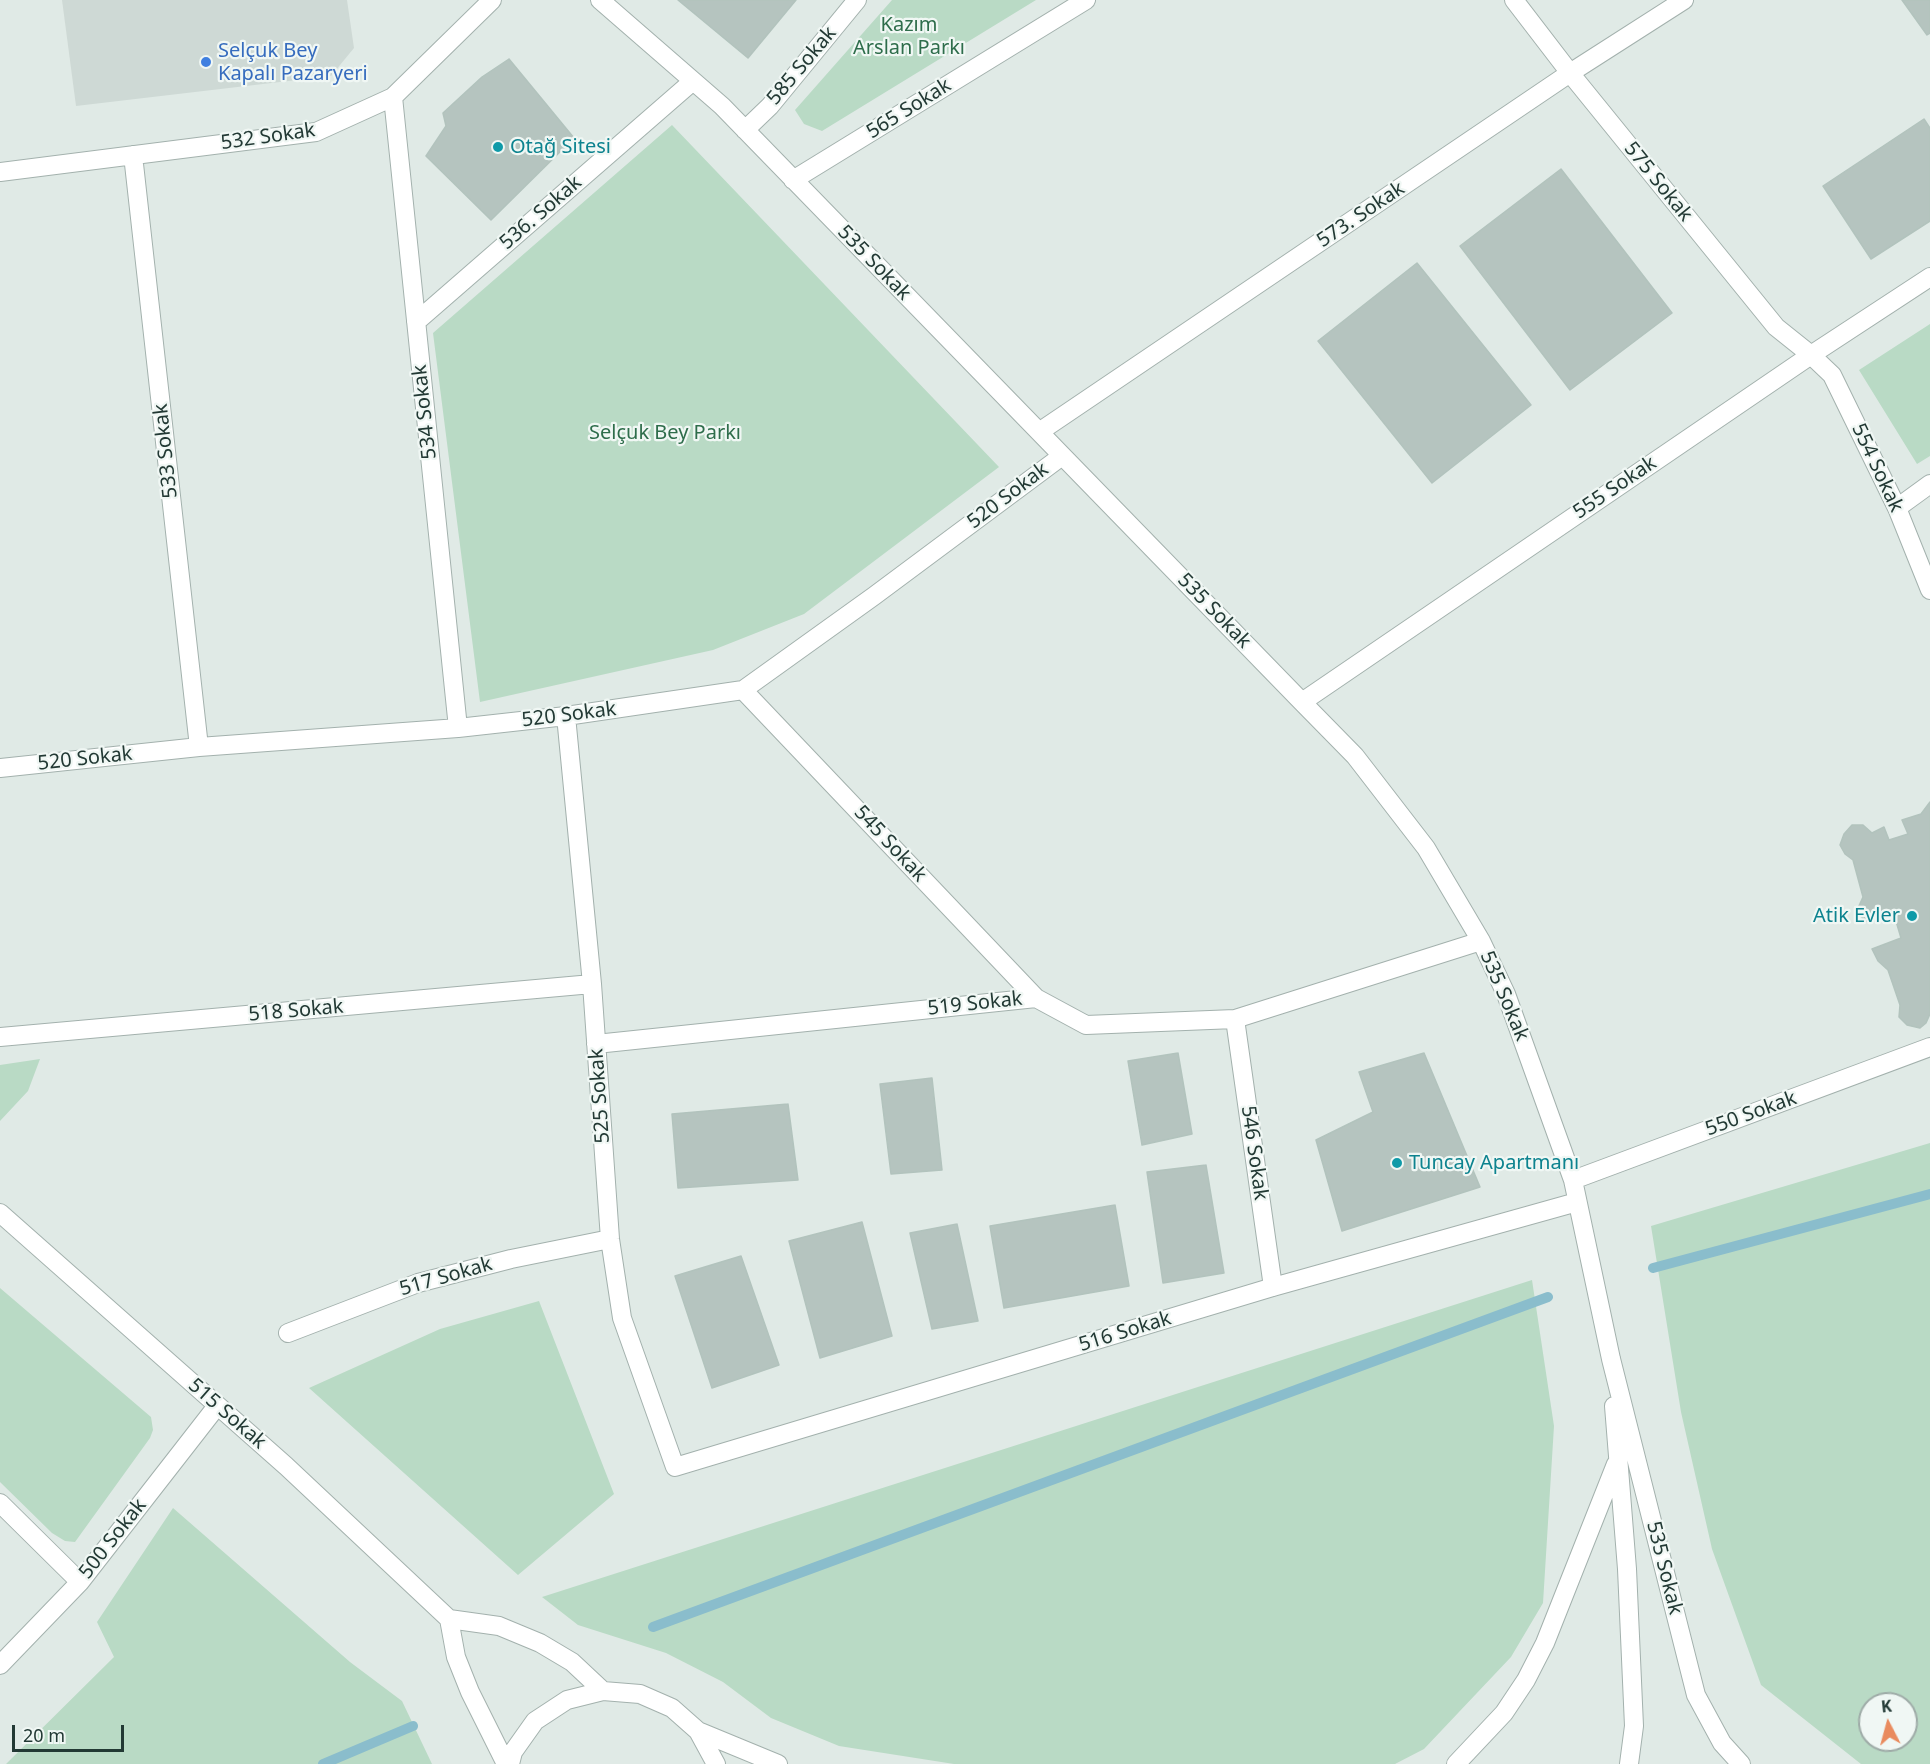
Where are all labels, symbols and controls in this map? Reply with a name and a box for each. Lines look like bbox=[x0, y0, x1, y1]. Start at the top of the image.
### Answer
park label: Kazım Arslan Parkı bbox=[853, 13, 965, 60]
street label: 585 Sokak bbox=[762, 22, 842, 110]
place label: Selçuk Bey Kapalı Pazaryeri bbox=[218, 39, 368, 86]
marker: Selçuk Bey Kapalı Pazaryeri bbox=[199, 55, 213, 69]
street label: 565 Sokak bbox=[862, 74, 956, 144]
street label: 532 Sokak bbox=[219, 118, 317, 156]
place label: Otağ Sitesi bbox=[510, 135, 611, 159]
street label: 575 Sokak bbox=[1619, 137, 1697, 227]
marker: Otağ Sitesi bbox=[491, 140, 505, 154]
street label: 536. Sokak bbox=[495, 171, 587, 255]
street label: 573. Sokak bbox=[1313, 177, 1409, 253]
street label: 535 Sokak bbox=[832, 220, 916, 306]
street label: 534 Sokak bbox=[408, 363, 442, 461]
street label: 533 Sokak bbox=[149, 402, 183, 500]
street label: 554 Sokak bbox=[1846, 420, 1908, 516]
park label: Selçuk Bey Parkı bbox=[589, 421, 741, 445]
street label: 555 Sokak bbox=[1569, 451, 1661, 525]
street label: 520 Sokak bbox=[963, 458, 1053, 534]
street label: 535 Sokak bbox=[1172, 568, 1256, 654]
street label: 520 Sokak bbox=[520, 697, 618, 733]
street label: 520 Sokak bbox=[36, 742, 134, 776]
street label: 545 Sokak bbox=[849, 801, 931, 887]
place label: Atik Evler bbox=[1813, 904, 1900, 928]
marker: Atik Evler bbox=[1905, 909, 1919, 923]
street label: 535 Sokak bbox=[1474, 948, 1534, 1044]
street label: 519 Sokak bbox=[926, 987, 1024, 1021]
street label: 518 Sokak bbox=[248, 995, 344, 1027]
street label: 525 Sokak bbox=[585, 1048, 615, 1144]
street label: 550 Sokak bbox=[1702, 1086, 1800, 1142]
street label: 546 Sokak bbox=[1235, 1104, 1273, 1202]
place label: Tuncay Apartmanı bbox=[1409, 1151, 1579, 1175]
marker: Tuncay Apartmanı bbox=[1390, 1156, 1404, 1170]
street label: 517 Sokak bbox=[397, 1252, 495, 1302]
street label: 516 Sokak bbox=[1076, 1307, 1174, 1357]
street label: 515 Sokak bbox=[183, 1374, 271, 1454]
street label: 500 Sokak bbox=[74, 1494, 152, 1584]
street label: 535 Sokak bbox=[1641, 1519, 1687, 1617]
north arrow bbox=[1858, 1692, 1918, 1752]
text: K bbox=[1880, 1695, 1893, 1718]
scale bar bbox=[15, 1713, 128, 1751]
text: 20 m bbox=[23, 1723, 65, 1747]

